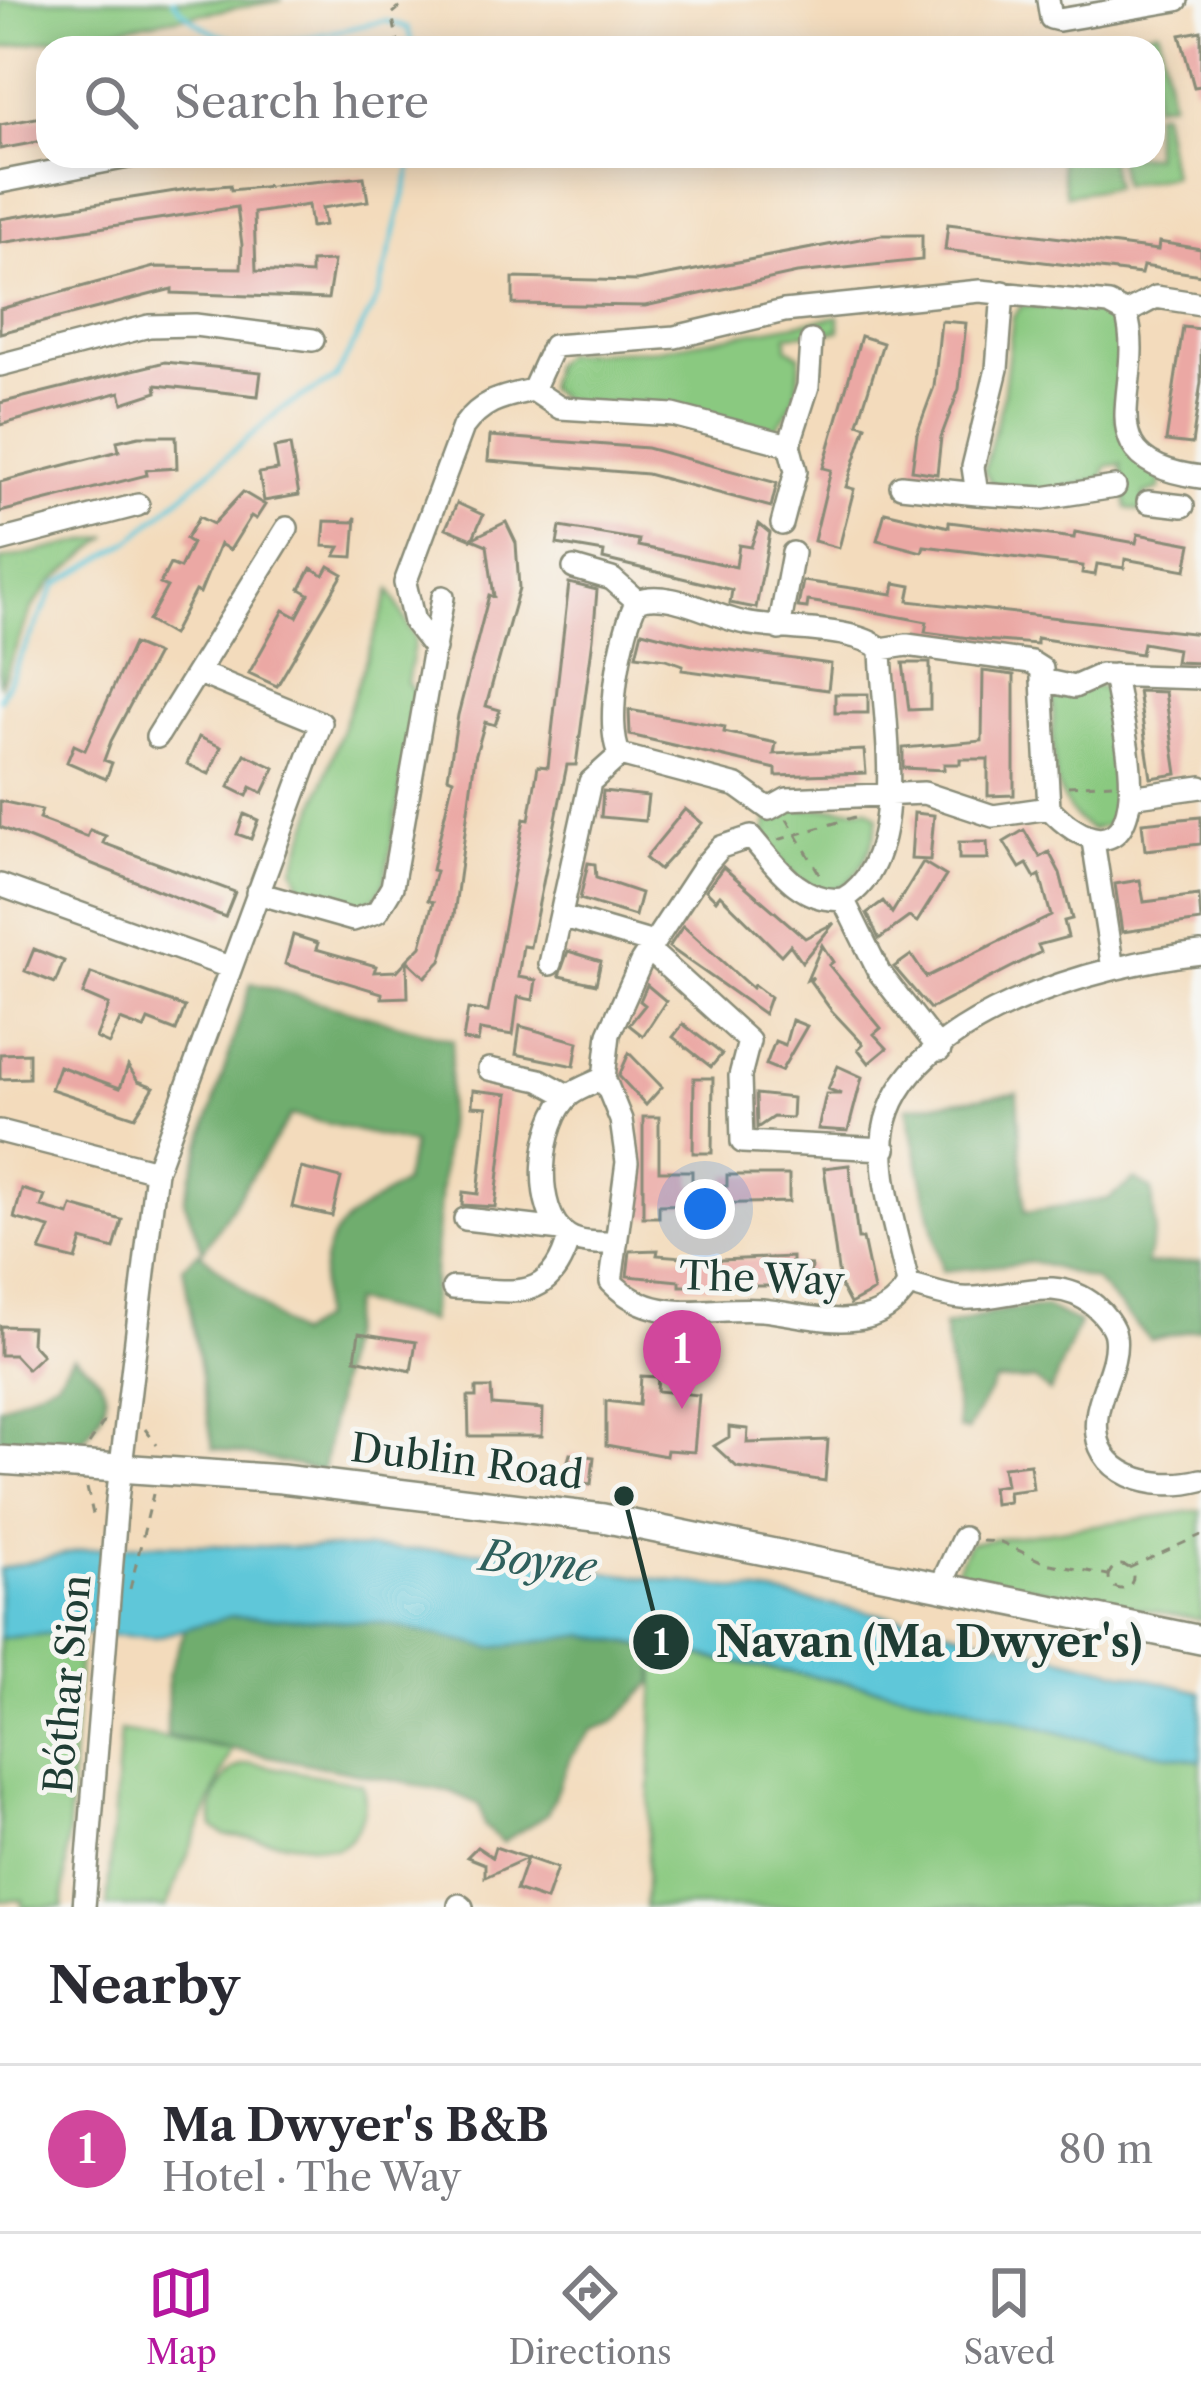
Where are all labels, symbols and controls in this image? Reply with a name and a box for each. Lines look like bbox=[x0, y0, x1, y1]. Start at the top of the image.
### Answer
search box bbox=[36, 36, 1165, 168]
icon: search bbox=[78, 69, 144, 135]
text: Search here bbox=[174, 74, 429, 130]
your location bbox=[675, 1179, 735, 1239]
street label: The Way bbox=[679, 1251, 846, 1305]
pin: 1 bbox=[643, 1310, 721, 1409]
street label: Dublin Road bbox=[348, 1423, 586, 1499]
water label: Boyne bbox=[474, 1529, 600, 1593]
street label: Bóthar Sion bbox=[34, 1573, 100, 1795]
callout: Navan (Ma Dwyer's) bbox=[631, 1603, 1166, 1681]
text: Navan (Ma Dwyer's) bbox=[716, 1616, 1142, 1668]
text: 1 bbox=[653, 1620, 669, 1664]
text: Nearby bbox=[48, 1954, 240, 2016]
text: Ma Dwyer's B&B bbox=[162, 2097, 549, 2153]
text: 1 bbox=[78, 2125, 96, 2173]
text: 80 m bbox=[1058, 2125, 1153, 2173]
text: Hotel · The Way bbox=[162, 2153, 461, 2201]
tab: Map bbox=[146, 2260, 217, 2373]
tab: Directions bbox=[509, 2260, 672, 2373]
tab: Saved bbox=[963, 2260, 1055, 2373]

